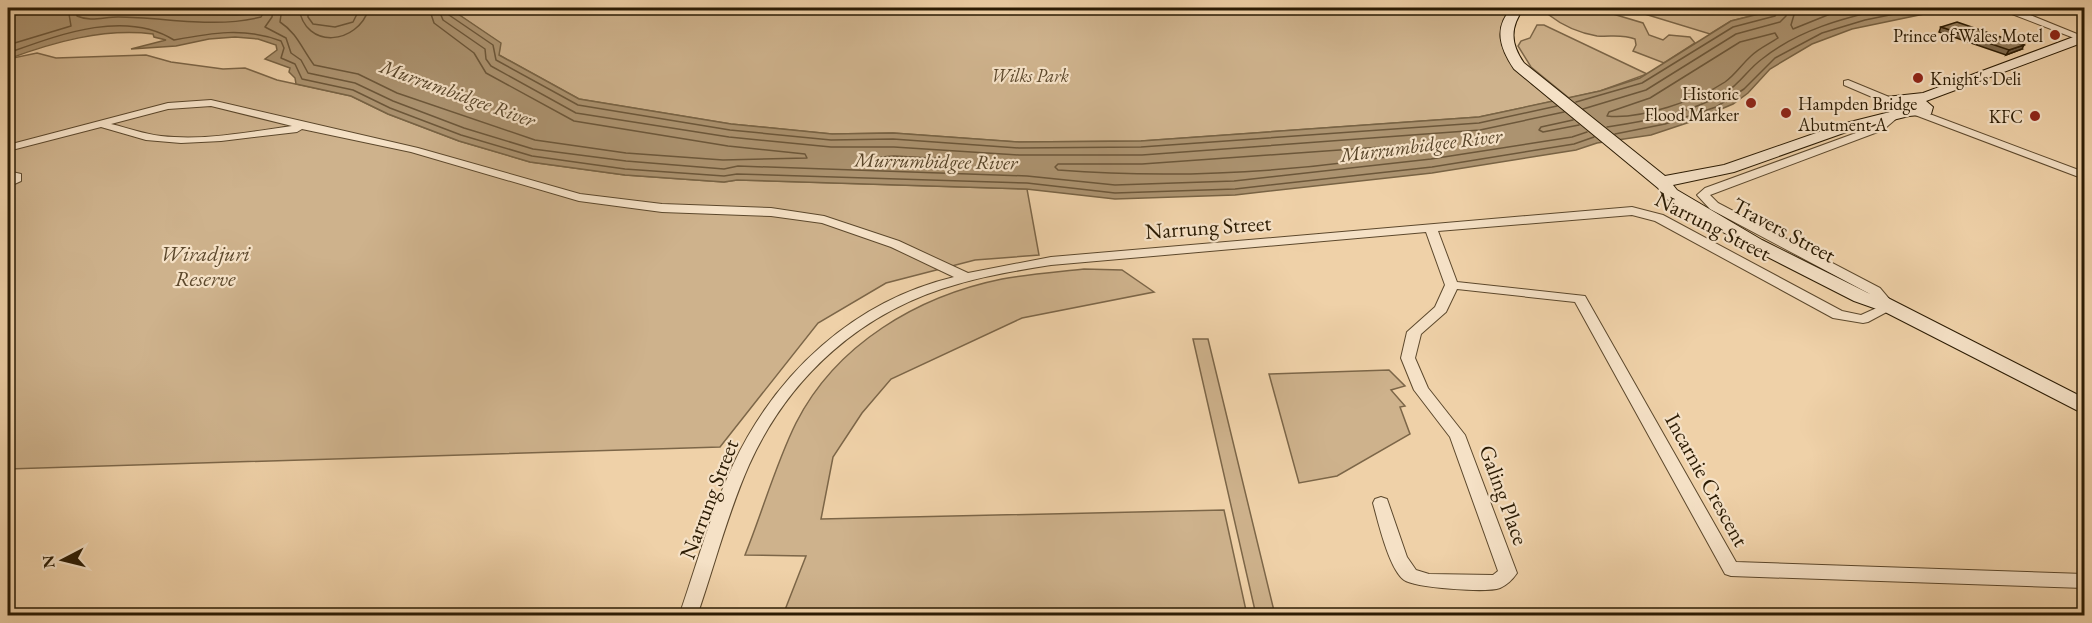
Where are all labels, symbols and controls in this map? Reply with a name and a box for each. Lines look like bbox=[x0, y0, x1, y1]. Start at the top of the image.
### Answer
place label: Prince of Wales Motel bbox=[1893, 24, 2043, 47]
marker: Prince of Wales Motel bbox=[2048, 28, 2062, 42]
water label: Murrumbidgee River bbox=[376, 53, 540, 134]
park label: Wilks Park bbox=[991, 64, 1069, 87]
place label: Knight's Deli bbox=[1930, 67, 2022, 90]
marker: Knight's Deli bbox=[1911, 71, 1925, 85]
place label: Historic Flood Marker bbox=[1644, 82, 1739, 126]
place label: Hampden Bridge Abutment A bbox=[1797, 92, 1917, 136]
marker: Historic Flood Marker bbox=[1744, 96, 1758, 110]
place label: KFC bbox=[1989, 105, 2023, 128]
marker: Hampden Bridge Abutment A bbox=[1779, 106, 1793, 120]
marker: KFC bbox=[2028, 109, 2042, 123]
water label: Murrumbidgee River bbox=[1337, 122, 1505, 168]
water label: Murrumbidgee River bbox=[853, 147, 1019, 175]
street label: Narrung Street bbox=[1650, 184, 1776, 268]
street label: Travers Street bbox=[1727, 191, 1841, 269]
street label: Narrung Street bbox=[1144, 208, 1272, 246]
park label: Wiradjuri Reserve bbox=[160, 239, 252, 293]
street label: Incarnie Crescent bbox=[1658, 408, 1756, 552]
street label: Narrung Street bbox=[673, 435, 745, 563]
street label: Galing Place bbox=[1473, 441, 1536, 549]
north arrow bbox=[33, 530, 93, 590]
text: N bbox=[37, 554, 60, 569]

